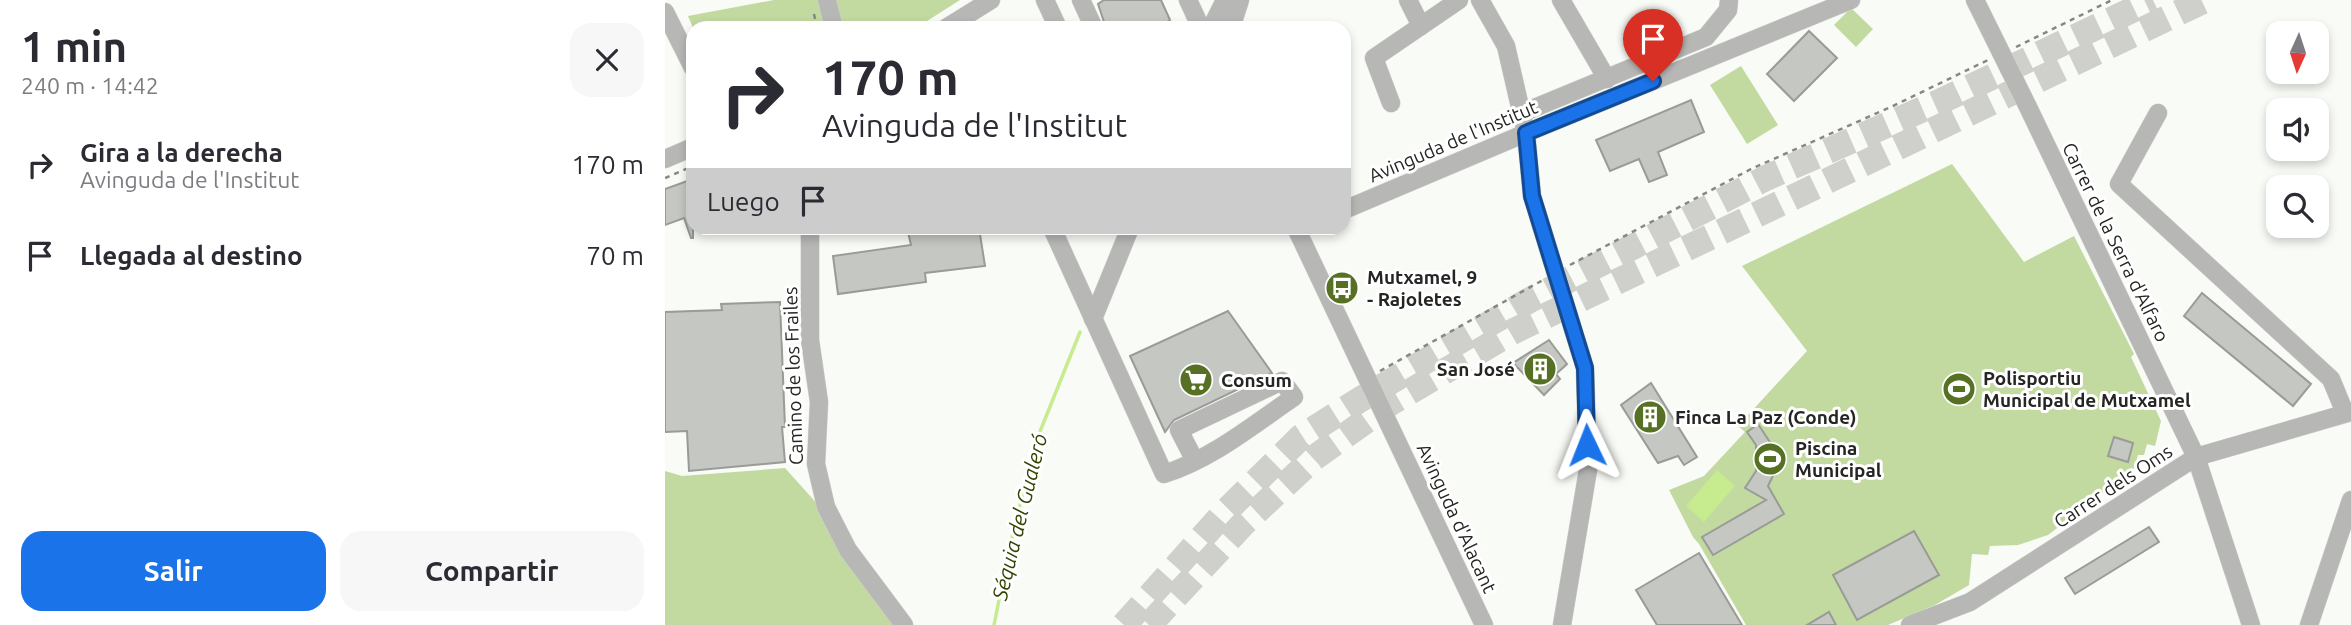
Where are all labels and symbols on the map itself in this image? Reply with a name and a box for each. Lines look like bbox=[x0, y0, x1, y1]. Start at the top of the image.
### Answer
pin bbox=[1623, 9, 1683, 81]
north arrow bbox=[2266, 21, 2329, 84]
street label: Avinguda de l'Institut bbox=[1365, 95, 1541, 187]
street label: Carrer de la Serra d'Alfaro bbox=[2058, 139, 2174, 345]
place label: Mutxamel, 9 - Rajoletes bbox=[1367, 266, 1477, 310]
bus stop icon: Mutxamel, 9 - Rajoletes bbox=[1323, 269, 1361, 307]
street label: Camino de los Frailes bbox=[779, 286, 807, 466]
building icon: San José bbox=[1521, 350, 1559, 388]
place label: San José bbox=[1437, 358, 1515, 380]
supermarket icon: Consum bbox=[1177, 361, 1215, 399]
place label: Polisportiu Municipal de Mutxamel bbox=[1983, 367, 2191, 411]
place label: Consum bbox=[1221, 369, 1292, 391]
sports icon: Polisportiu Municipal de Mutxamel bbox=[1940, 370, 1978, 408]
building icon: Finca La Paz (Conde) bbox=[1631, 398, 1669, 436]
place label: Finca La Paz (Conde) bbox=[1675, 406, 1857, 428]
position arrow bbox=[1550, 408, 1624, 482]
water label: Séquia del Gualeró bbox=[987, 431, 1051, 603]
place label: Piscina Municipal bbox=[1795, 437, 1882, 481]
street label: Avinguda d'Alacant bbox=[1413, 440, 1501, 597]
sports icon: Piscina Municipal bbox=[1751, 440, 1789, 478]
street label: Carrer dels Oms bbox=[2050, 440, 2176, 532]

